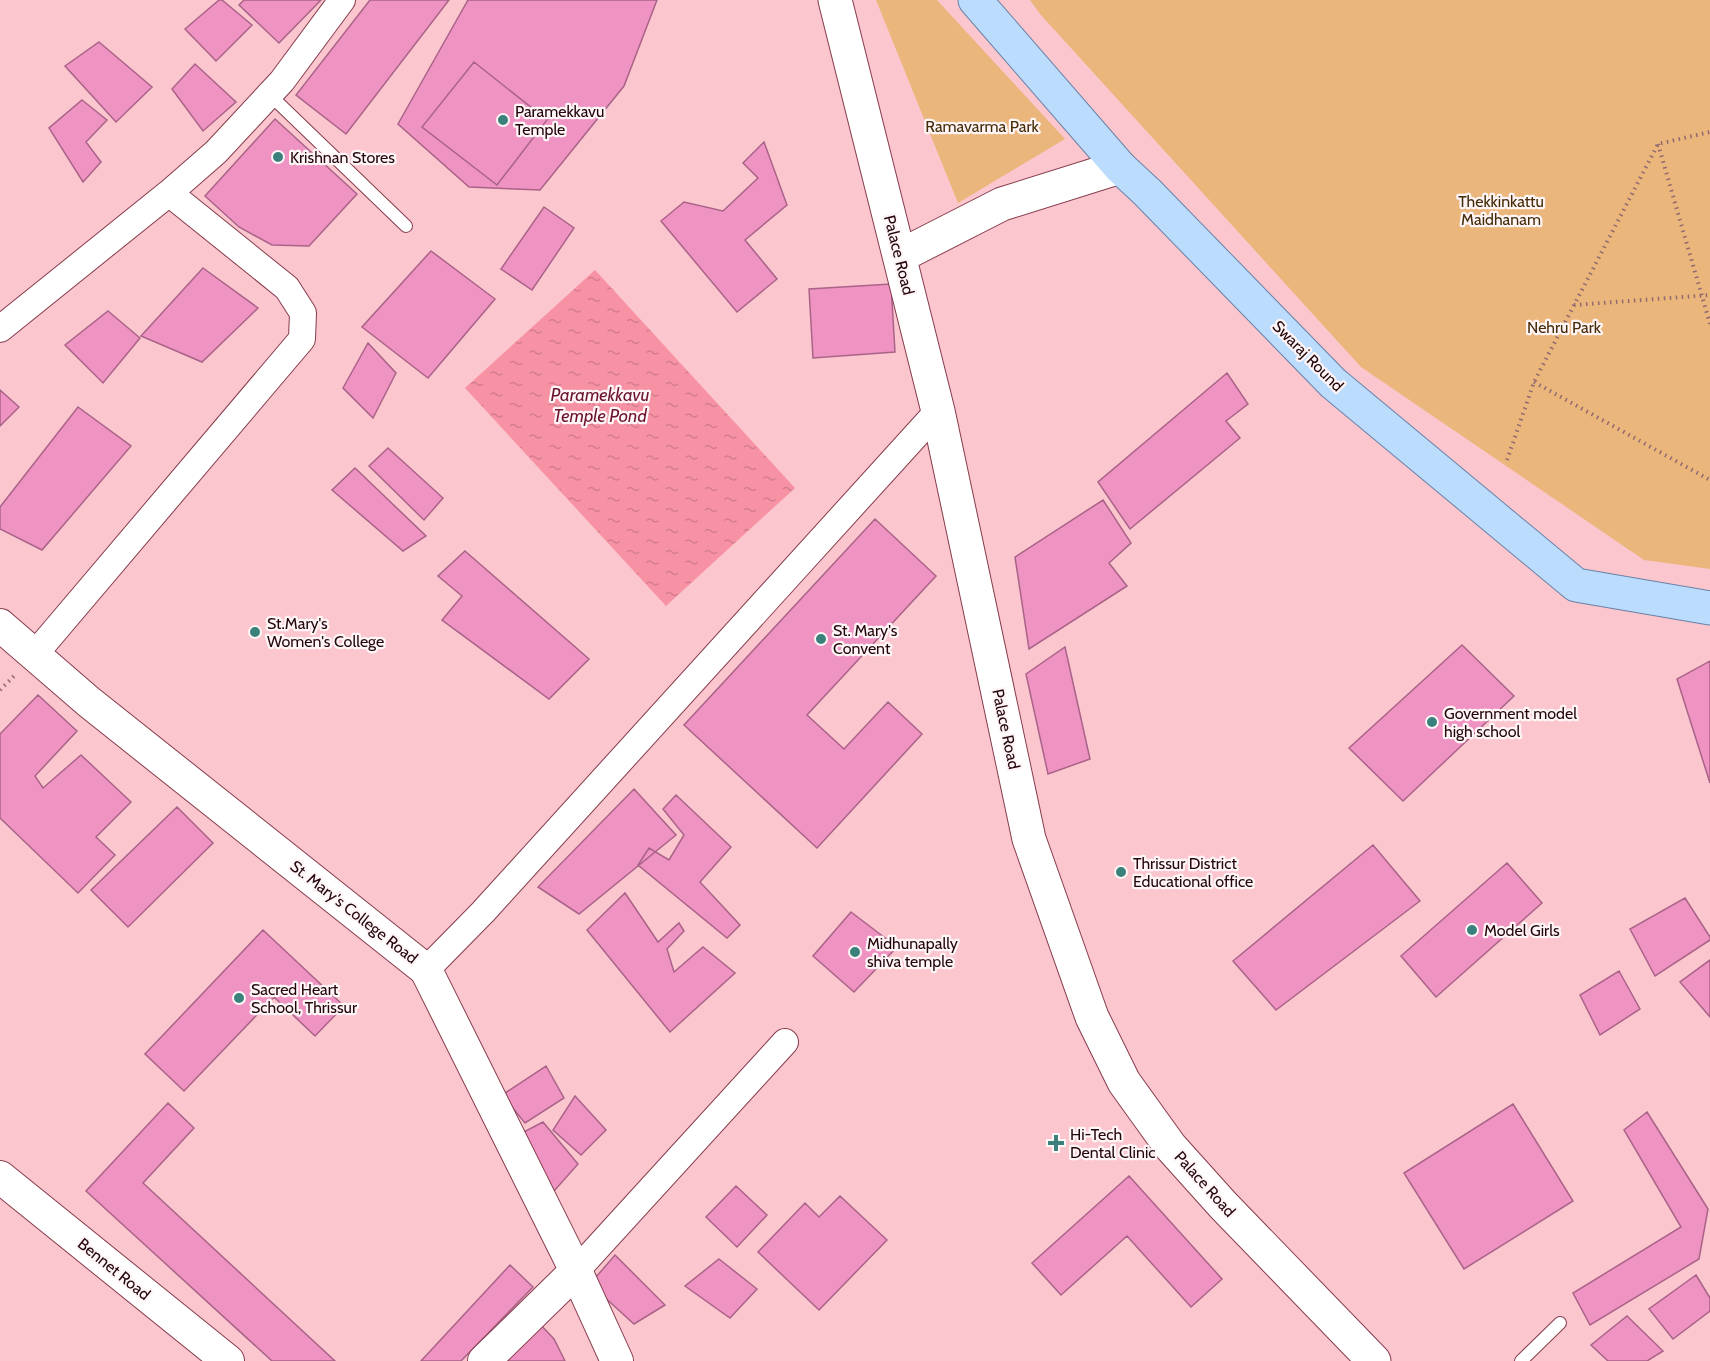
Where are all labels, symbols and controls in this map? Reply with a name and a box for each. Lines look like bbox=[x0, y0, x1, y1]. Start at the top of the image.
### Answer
place label: Paramekkavu Temple bbox=[515, 102, 604, 139]
marker: Paramekkavu Temple bbox=[496, 113, 510, 127]
park label: Ramavarma Park bbox=[925, 117, 1039, 136]
place label: Krishnan Stores bbox=[290, 148, 395, 167]
marker: Krishnan Stores bbox=[271, 150, 285, 164]
park label: Thekkinkattu Maidhanam bbox=[1458, 192, 1544, 229]
street label: Palace Road bbox=[880, 213, 918, 297]
street label: Swaraj Round bbox=[1269, 317, 1347, 395]
park label: Nehru Park bbox=[1527, 318, 1602, 337]
water label: Paramekkavu Temple Pond bbox=[551, 384, 650, 427]
place label: St.Mary's Women's College bbox=[267, 614, 384, 651]
place label: St. Mary's Convent bbox=[833, 621, 898, 658]
marker: St.Mary's Women's College bbox=[248, 625, 262, 639]
marker: St. Mary's Convent bbox=[814, 632, 828, 646]
street label: Palace Road bbox=[988, 687, 1024, 771]
place label: Government model high school bbox=[1444, 704, 1577, 741]
marker: Government model high school bbox=[1425, 715, 1439, 729]
place label: Thrissur District Educational office bbox=[1133, 854, 1253, 891]
street label: St. Mary's College Road bbox=[286, 856, 422, 968]
marker: Thrissur District Educational office bbox=[1114, 865, 1128, 879]
place label: Model Girls bbox=[1484, 921, 1560, 940]
marker: Model Girls bbox=[1465, 923, 1479, 937]
place label: Midhunapally shiva temple bbox=[867, 934, 958, 971]
marker: Midhunapally shiva temple bbox=[848, 945, 862, 959]
place label: Sacred Heart School, Thrissur bbox=[251, 980, 358, 1017]
marker: Sacred Heart School, Thrissur bbox=[232, 991, 246, 1005]
place label: Hi-Tech Dental Clinic bbox=[1070, 1125, 1156, 1162]
marker: Hi-Tech Dental Clinic bbox=[1047, 1134, 1065, 1152]
street label: Palace Road bbox=[1171, 1147, 1239, 1221]
street label: Bennet Road bbox=[74, 1234, 154, 1304]

